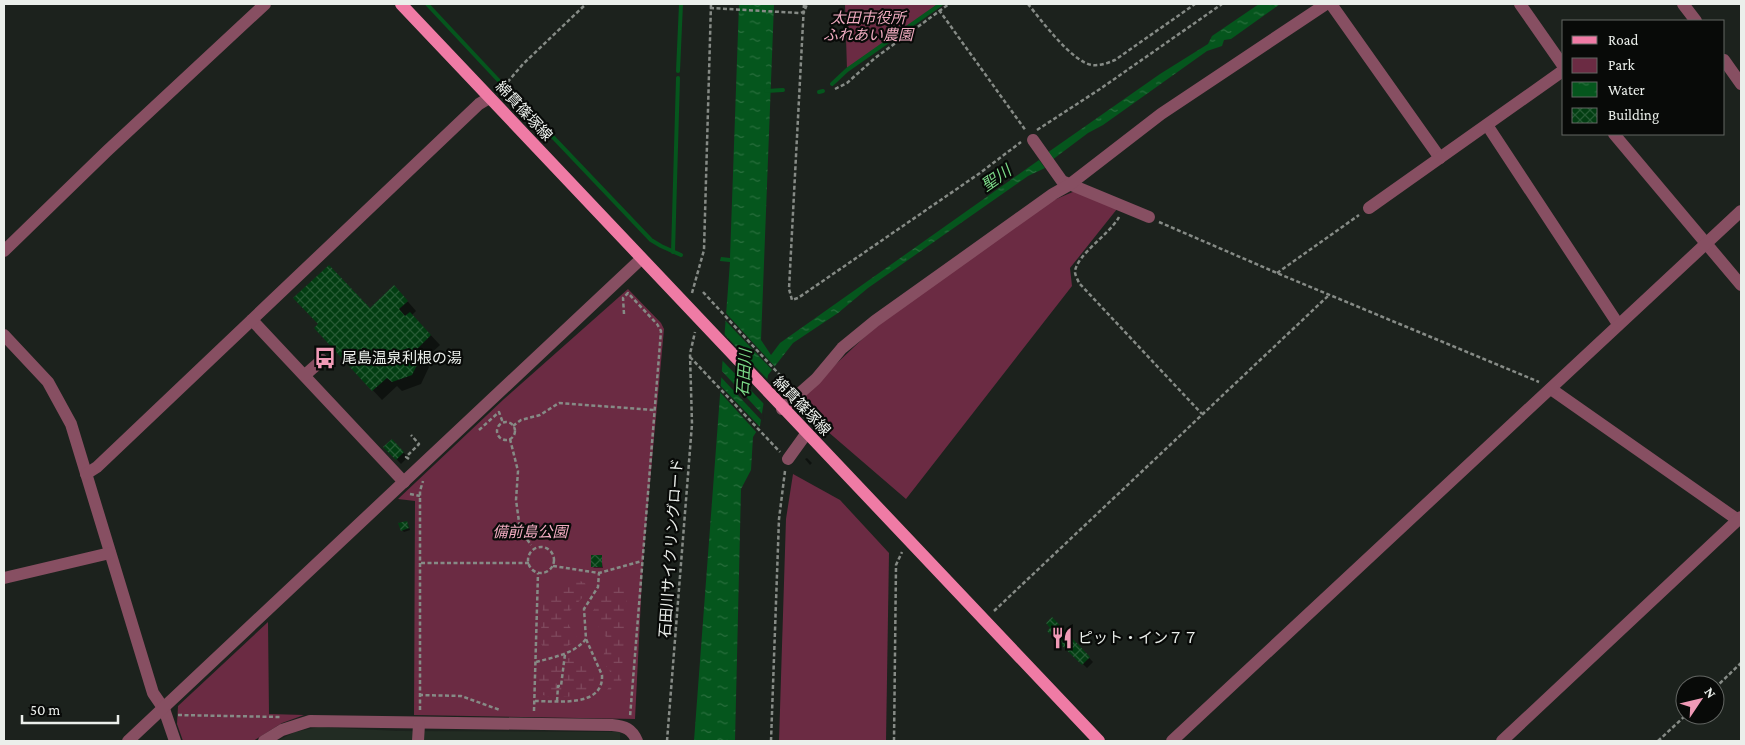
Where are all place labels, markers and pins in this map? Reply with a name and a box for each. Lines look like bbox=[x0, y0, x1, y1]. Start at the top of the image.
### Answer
bus stop icon: 尾島温泉利根の湯 bbox=[312, 345, 338, 371]
place label: 尾島温泉利根の湯 bbox=[342, 350, 462, 366]
restaurant icon: ピット・イン７７ bbox=[1049, 625, 1075, 651]
place label: ピット・イン７７ bbox=[1078, 630, 1198, 646]

